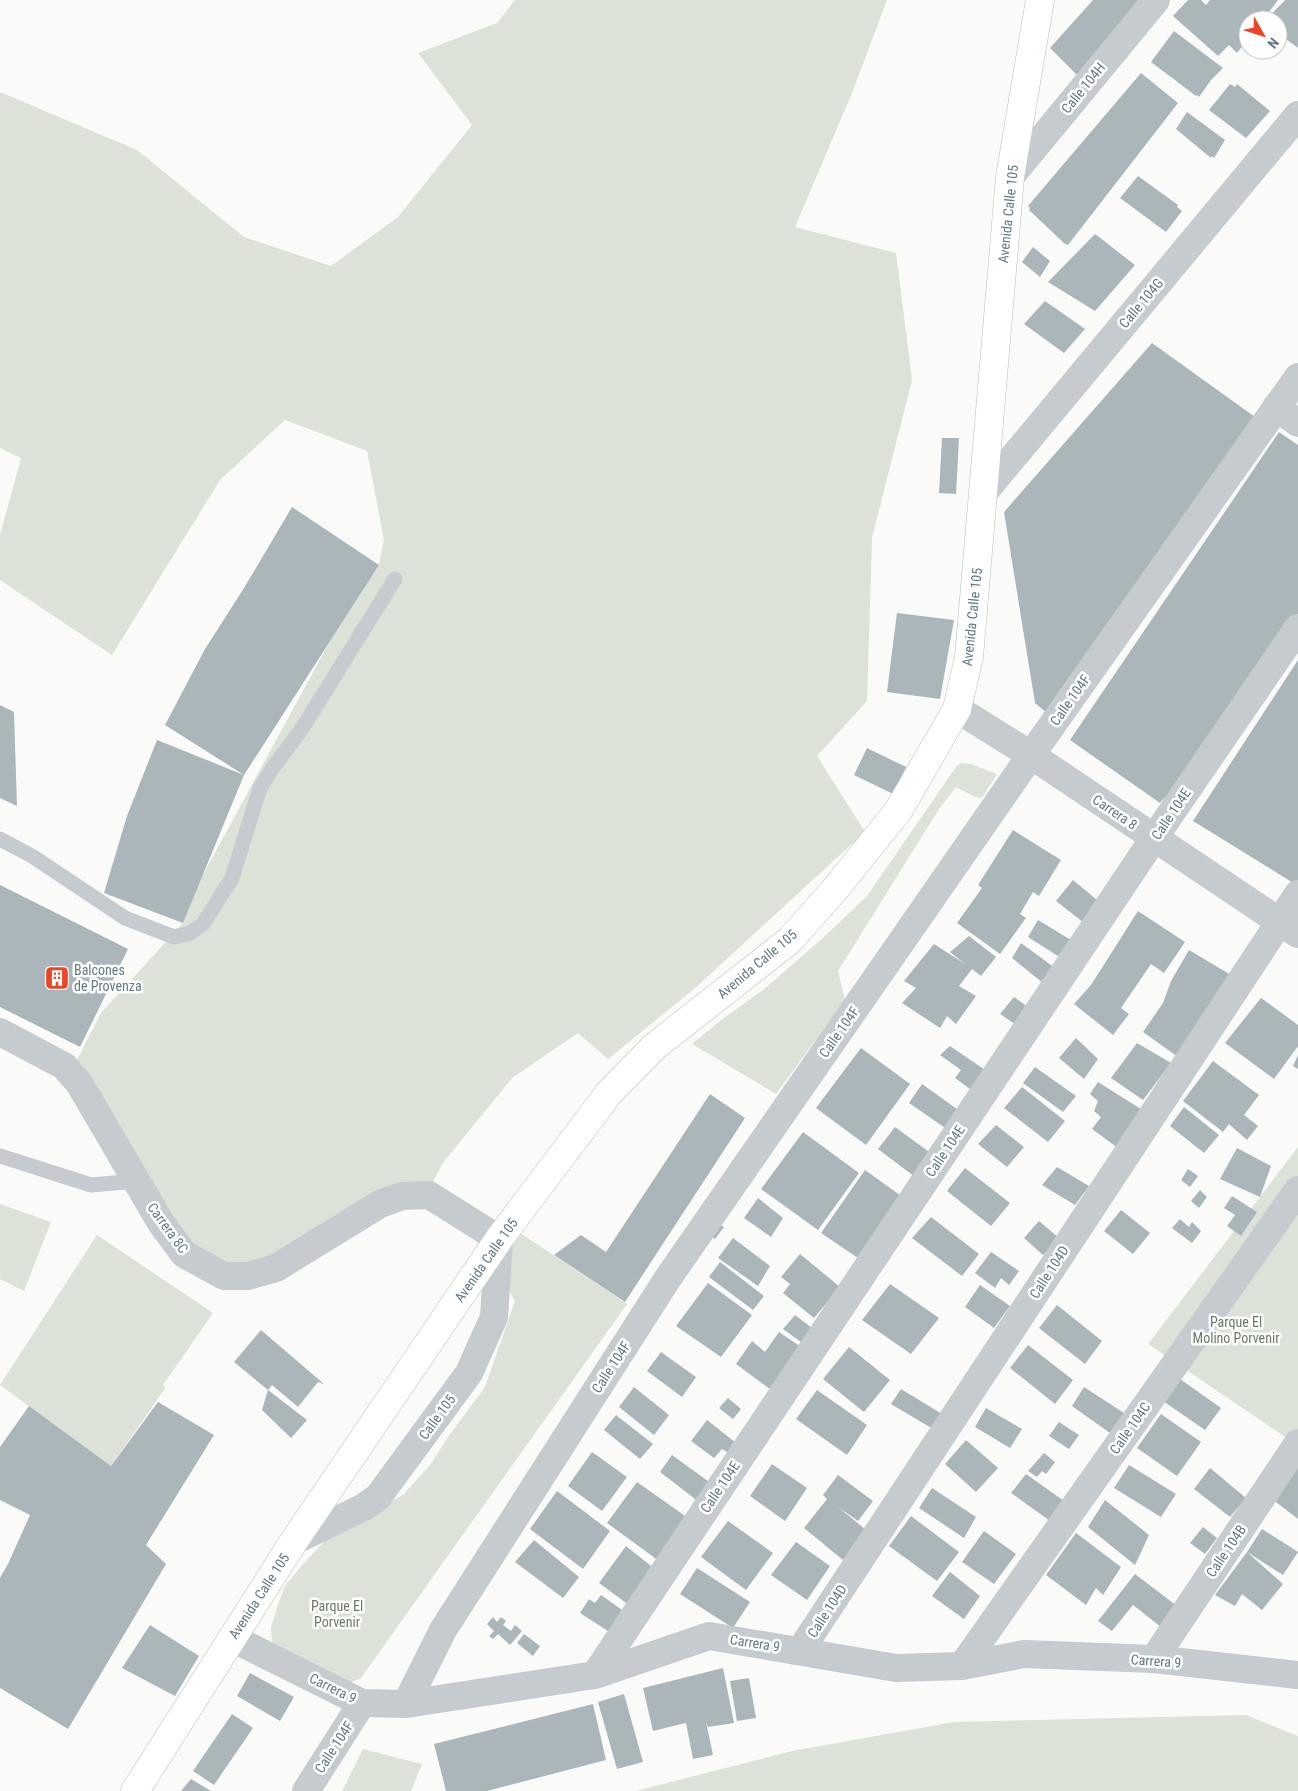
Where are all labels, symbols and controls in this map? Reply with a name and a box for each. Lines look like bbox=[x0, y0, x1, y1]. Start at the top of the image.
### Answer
north arrow bbox=[1238, 10, 1288, 60]
text: N bbox=[1264, 35, 1282, 52]
street label: Calle 104H bbox=[1058, 60, 1108, 116]
street label: Avenida Calle 105 bbox=[995, 164, 1021, 264]
street label: Calle 104G bbox=[1116, 275, 1166, 331]
street label: Avenida Calle 105 bbox=[959, 567, 985, 667]
street label: Calle 104F bbox=[1047, 671, 1093, 728]
street label: Calle 104E bbox=[1148, 785, 1194, 843]
street label: Carrera 8 bbox=[1090, 791, 1140, 833]
street label: Avenida Calle 105 bbox=[714, 926, 800, 1002]
place label: Balcones de Provenza bbox=[74, 962, 142, 994]
building icon: Balcones de Provenza bbox=[44, 965, 70, 991]
street label: Calle 104F bbox=[816, 1003, 862, 1060]
street label: Calle 104E bbox=[922, 1122, 968, 1180]
street label: Carrera 8C bbox=[144, 1200, 192, 1256]
street label: Avenida Calle 105 bbox=[451, 1215, 521, 1305]
street label: Calle 104D bbox=[1026, 1243, 1072, 1301]
park label: Parque El Molino Porvenir bbox=[1193, 1314, 1279, 1346]
street label: Calle 104F bbox=[588, 1338, 634, 1396]
street label: Calle 105 bbox=[415, 1391, 459, 1443]
street label: Calle 104C bbox=[1106, 1399, 1154, 1457]
street label: Calle 104E bbox=[697, 1458, 743, 1516]
street label: Calle 104B bbox=[1203, 1522, 1249, 1580]
street label: Avenida Calle 105 bbox=[225, 1550, 293, 1642]
street label: Calle 104D bbox=[804, 1582, 850, 1640]
park label: Parque El Porvenir bbox=[311, 1598, 363, 1630]
street label: Carrera 9 bbox=[729, 1631, 781, 1655]
street label: Carrera 9 bbox=[1130, 1651, 1182, 1671]
street label: Carrera 9 bbox=[307, 1670, 359, 1706]
street label: Calle 104F bbox=[311, 1718, 357, 1776]

